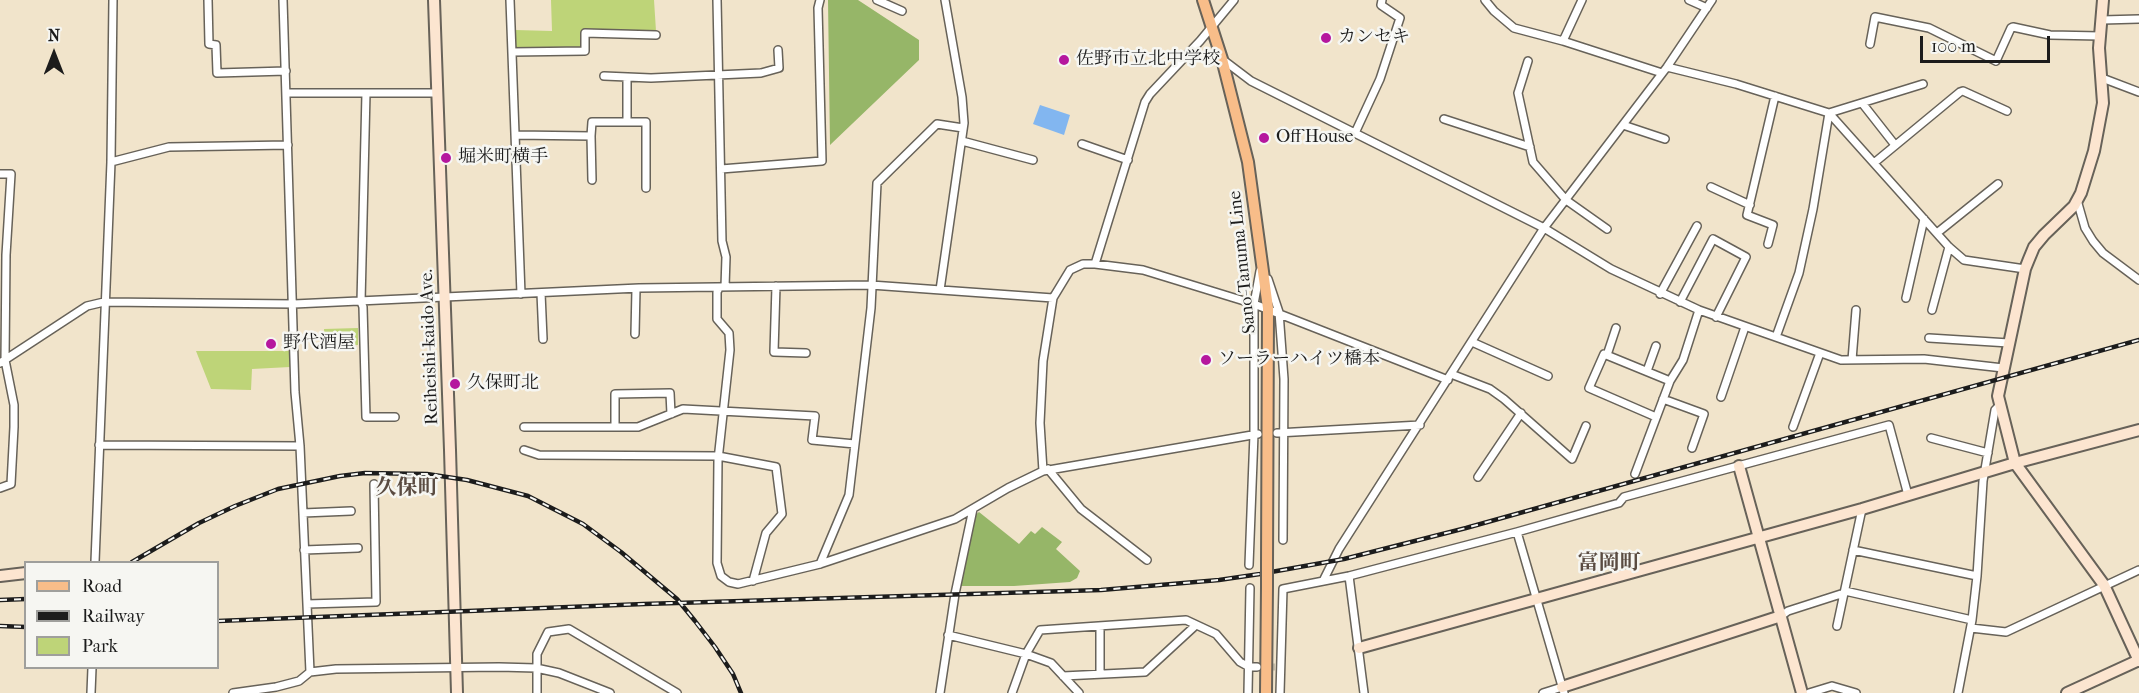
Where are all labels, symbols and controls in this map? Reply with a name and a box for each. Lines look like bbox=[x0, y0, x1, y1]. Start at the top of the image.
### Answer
north arrow bbox=[24, 24, 84, 84]
scale bar bbox=[1923, 24, 2054, 62]
text: N bbox=[48, 26, 60, 45]
place label: カンセキ bbox=[1338, 27, 1410, 49]
marker: カンセキ bbox=[1319, 31, 1333, 45]
text: 100 m bbox=[1931, 36, 1976, 57]
place label: 佐野市立北中学校 bbox=[1076, 49, 1220, 71]
marker: 佐野市立北中学校 bbox=[1057, 53, 1071, 67]
place label: Off House bbox=[1276, 127, 1353, 149]
marker: Off House bbox=[1257, 131, 1271, 145]
place label: 堀米町横手 bbox=[458, 147, 548, 169]
marker: 堀米町横手 bbox=[439, 151, 453, 165]
street label: Sano-Tanuma Line bbox=[1225, 189, 1261, 335]
street label: Reiheishi-kaido Ave. bbox=[416, 269, 444, 425]
place label: 野代酒屋 bbox=[283, 333, 355, 355]
marker: 野代酒屋 bbox=[264, 337, 278, 351]
place label: ソーラーハイツ橋本 bbox=[1218, 349, 1380, 371]
marker: ソーラーハイツ橋本 bbox=[1199, 353, 1213, 367]
place label: 久保町北 bbox=[467, 373, 539, 395]
marker: 久保町北 bbox=[448, 377, 462, 391]
district label: 久保町 bbox=[376, 476, 438, 502]
district label: 富岡町 bbox=[1578, 551, 1640, 577]
legend bbox=[24, 561, 219, 669]
text: Road bbox=[82, 576, 122, 597]
text: Railway bbox=[82, 606, 145, 627]
text: Park bbox=[82, 636, 118, 657]

